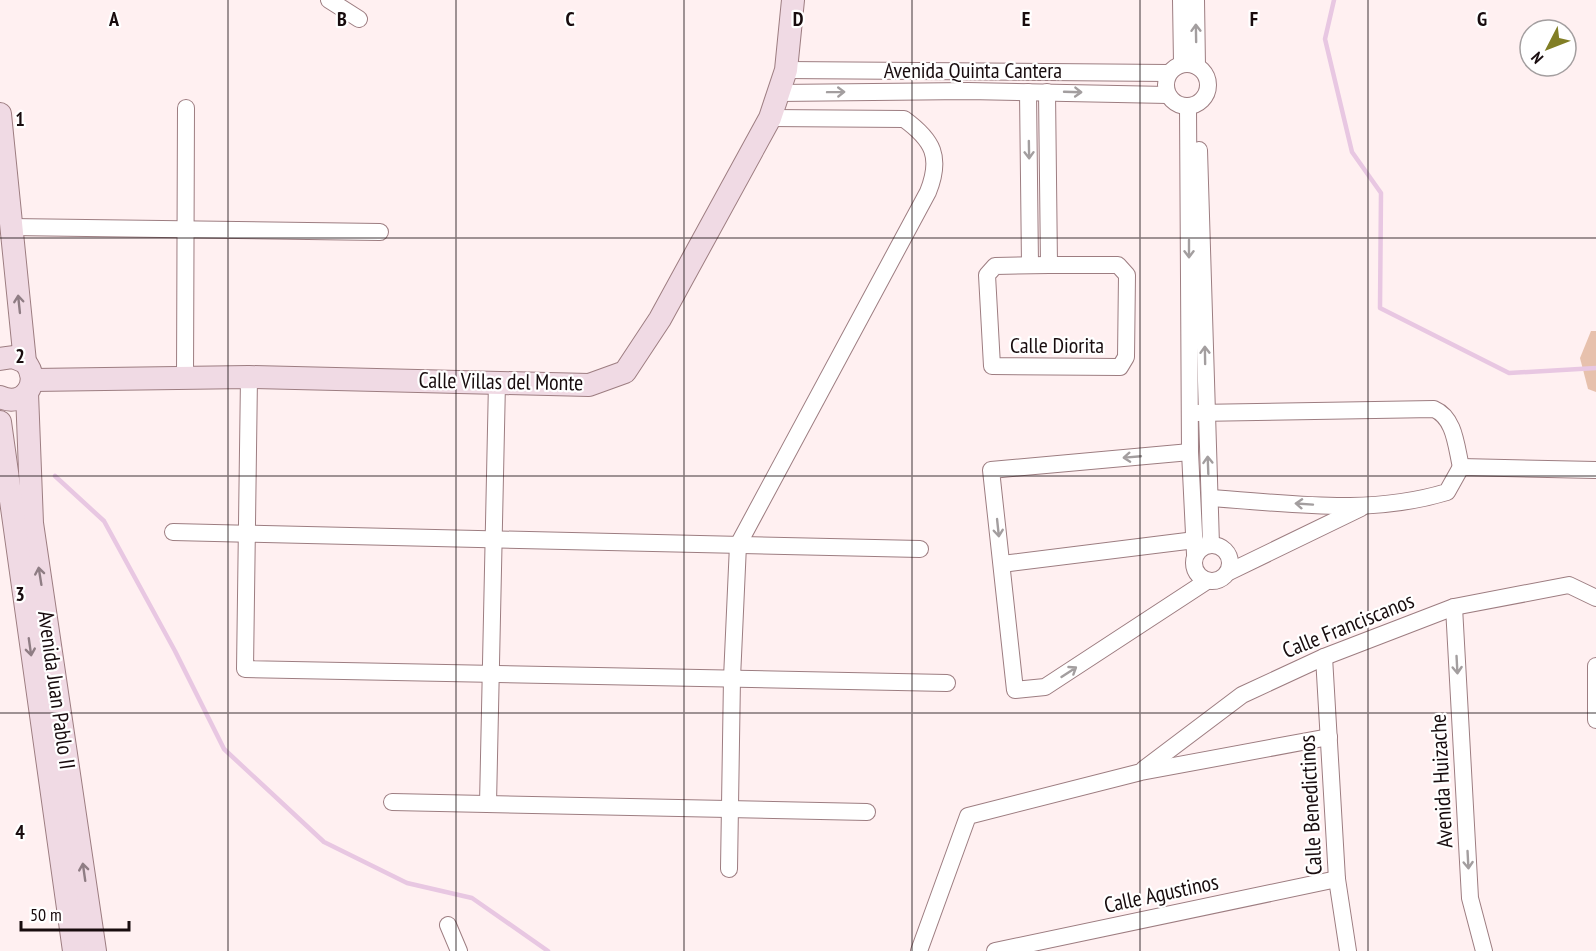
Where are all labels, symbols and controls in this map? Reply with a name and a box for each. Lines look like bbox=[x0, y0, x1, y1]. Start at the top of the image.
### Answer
text: A bbox=[108, 6, 120, 32]
text: B bbox=[337, 6, 347, 32]
text: C bbox=[565, 6, 575, 32]
text: D bbox=[793, 6, 804, 32]
text: E bbox=[1022, 6, 1030, 32]
text: F bbox=[1250, 6, 1258, 32]
text: G bbox=[1477, 6, 1487, 32]
north arrow bbox=[1518, 18, 1578, 78]
one-way arrow bbox=[1190, 23, 1202, 43]
text: N bbox=[1527, 48, 1547, 68]
street label: Avenida Quinta Cantera bbox=[884, 56, 1062, 84]
one-way arrow bbox=[826, 86, 846, 98]
one-way arrow bbox=[1063, 87, 1083, 98]
text: 1 bbox=[15, 106, 25, 132]
one-way arrow bbox=[1023, 140, 1035, 160]
one-way arrow bbox=[1183, 238, 1195, 258]
one-way arrow bbox=[13, 294, 24, 314]
street label: Calle Diorita bbox=[1010, 331, 1104, 359]
text: 2 bbox=[15, 343, 25, 369]
one-way arrow bbox=[1199, 346, 1210, 366]
street label: Calle Villas del Monte bbox=[418, 366, 584, 396]
one-way arrow bbox=[1122, 452, 1142, 463]
one-way arrow bbox=[1203, 456, 1214, 476]
one-way arrow bbox=[1294, 498, 1314, 509]
one-way arrow bbox=[993, 518, 1004, 538]
one-way arrow bbox=[35, 566, 46, 586]
text: 3 bbox=[15, 581, 25, 607]
street label: Calle Franciscanos bbox=[1278, 586, 1418, 664]
street label: Avenida Juan Pablo II bbox=[32, 609, 82, 771]
one-way arrow bbox=[25, 636, 36, 656]
one-way arrow bbox=[1452, 655, 1463, 675]
one-way arrow bbox=[1060, 665, 1077, 677]
street label: Avenida Huizache bbox=[1424, 713, 1458, 849]
street label: Calle Benedictinos bbox=[1292, 734, 1328, 876]
text: 4 bbox=[15, 819, 25, 845]
one-way arrow bbox=[1462, 849, 1473, 869]
one-way arrow bbox=[78, 863, 89, 883]
street label: Calle Agustinos bbox=[1101, 867, 1221, 919]
scale bar bbox=[21, 894, 129, 932]
text: 50 m bbox=[30, 903, 62, 926]

